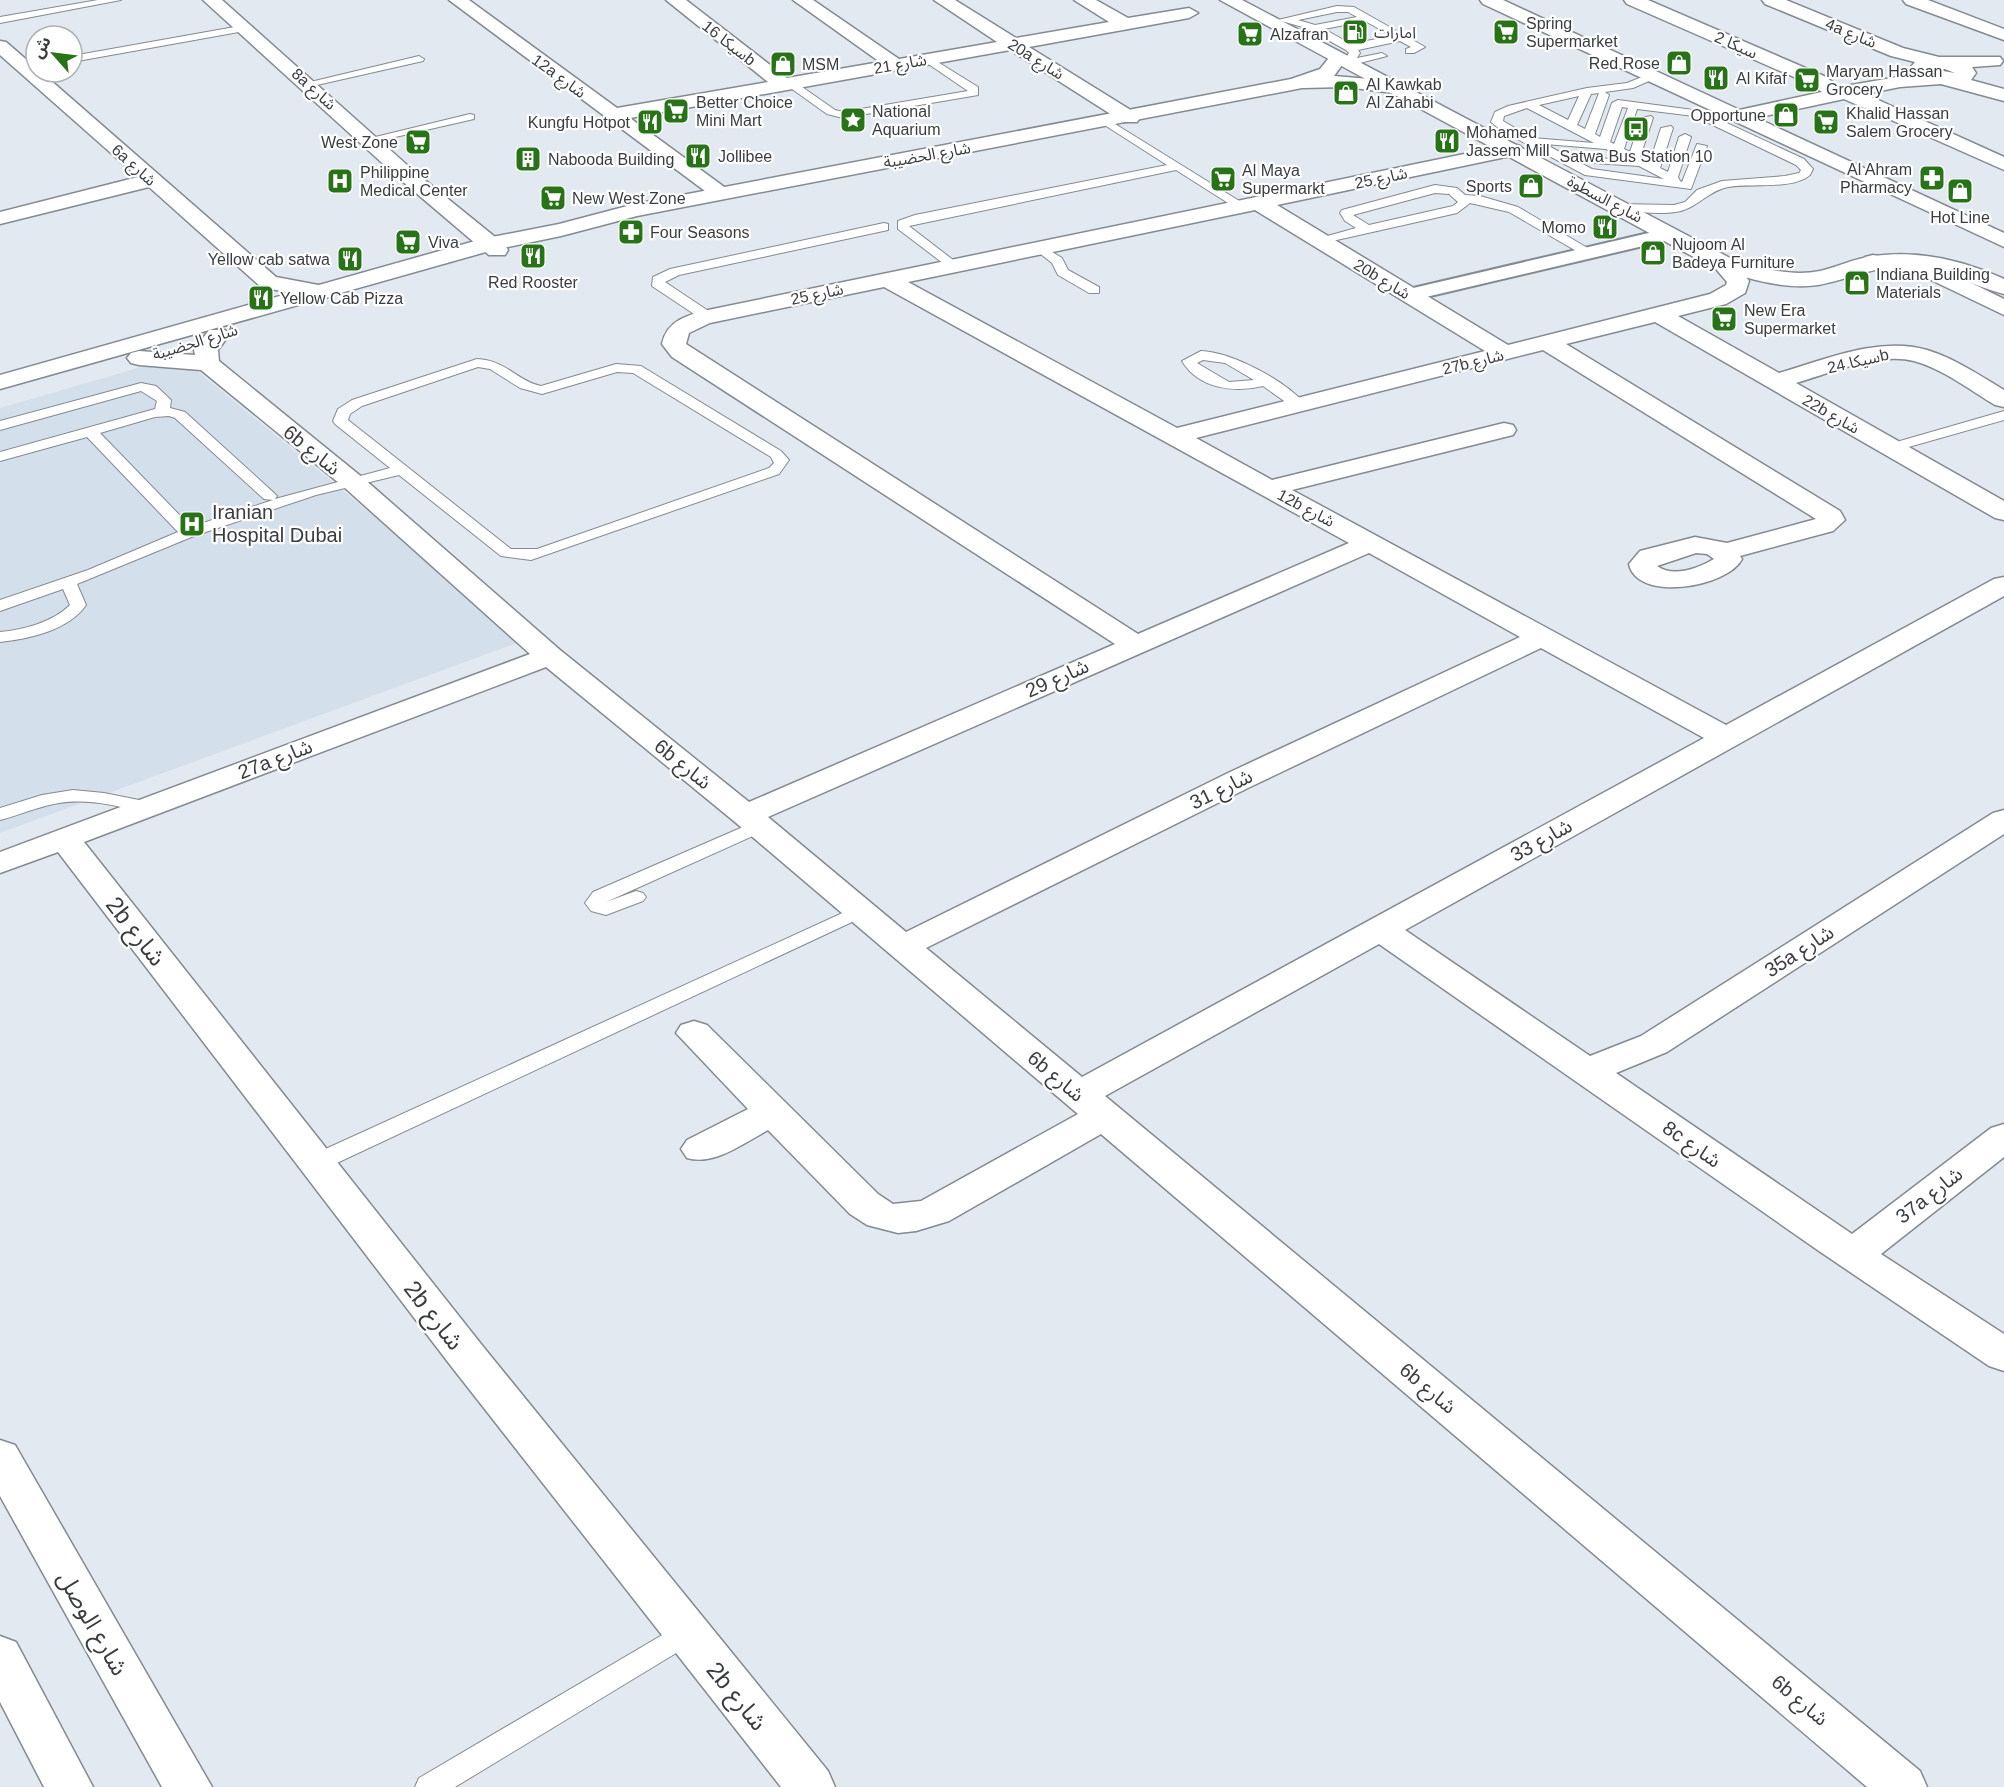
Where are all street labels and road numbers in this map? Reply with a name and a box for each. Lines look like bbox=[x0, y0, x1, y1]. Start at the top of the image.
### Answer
street label: 4a شارع bbox=[1822, 15, 1879, 55]
street label: سيكا 16b bbox=[699, 17, 759, 69]
street label: سيكا 2 bbox=[1712, 28, 1760, 62]
street label: 20a شارع bbox=[1003, 35, 1067, 86]
street label: 12a شارع bbox=[526, 51, 589, 104]
street label: شارع 21 bbox=[872, 51, 928, 81]
street label: 8a شارع bbox=[286, 65, 340, 116]
street label: شارع الحضيبة bbox=[882, 139, 973, 175]
street label: 6a شارع bbox=[106, 141, 160, 192]
street label: شارع 25 bbox=[1353, 164, 1410, 196]
street label: شارع السطوة bbox=[1563, 172, 1645, 229]
street label: 20b شارع bbox=[1349, 256, 1413, 306]
street label: شارع 25 bbox=[789, 280, 846, 312]
street label: شارع الحضيبة bbox=[150, 321, 241, 367]
street label: 27b شارع bbox=[1441, 346, 1506, 382]
street label: سيكا 24b bbox=[1826, 346, 1890, 376]
street label: 22b شارع bbox=[1798, 391, 1862, 440]
street label: 6b شارع bbox=[277, 420, 345, 483]
street label: 12b شارع bbox=[1273, 486, 1338, 534]
street label: شارع 29 bbox=[1022, 654, 1094, 705]
street label: 6b شارع bbox=[648, 734, 716, 797]
street label: 27a شارع bbox=[235, 735, 317, 787]
street label: شارع 31 bbox=[1186, 764, 1258, 817]
street label: شارع 33 bbox=[1506, 814, 1577, 869]
street label: 2b شارع bbox=[98, 891, 171, 973]
street label: 35a شارع bbox=[1760, 921, 1840, 985]
street label: 6b شارع bbox=[1021, 1046, 1089, 1109]
street label: 8c شارع bbox=[1656, 1116, 1725, 1175]
street label: 37a شارع bbox=[1892, 1162, 1969, 1231]
street label: 2b شارع bbox=[396, 1275, 469, 1357]
street label: 6b شارع bbox=[1393, 1358, 1461, 1421]
street label: شارع الوصل bbox=[49, 1566, 134, 1682]
street label: 2b شارع bbox=[698, 1656, 773, 1738]
street label: 6b شارع bbox=[1765, 1670, 1833, 1733]

